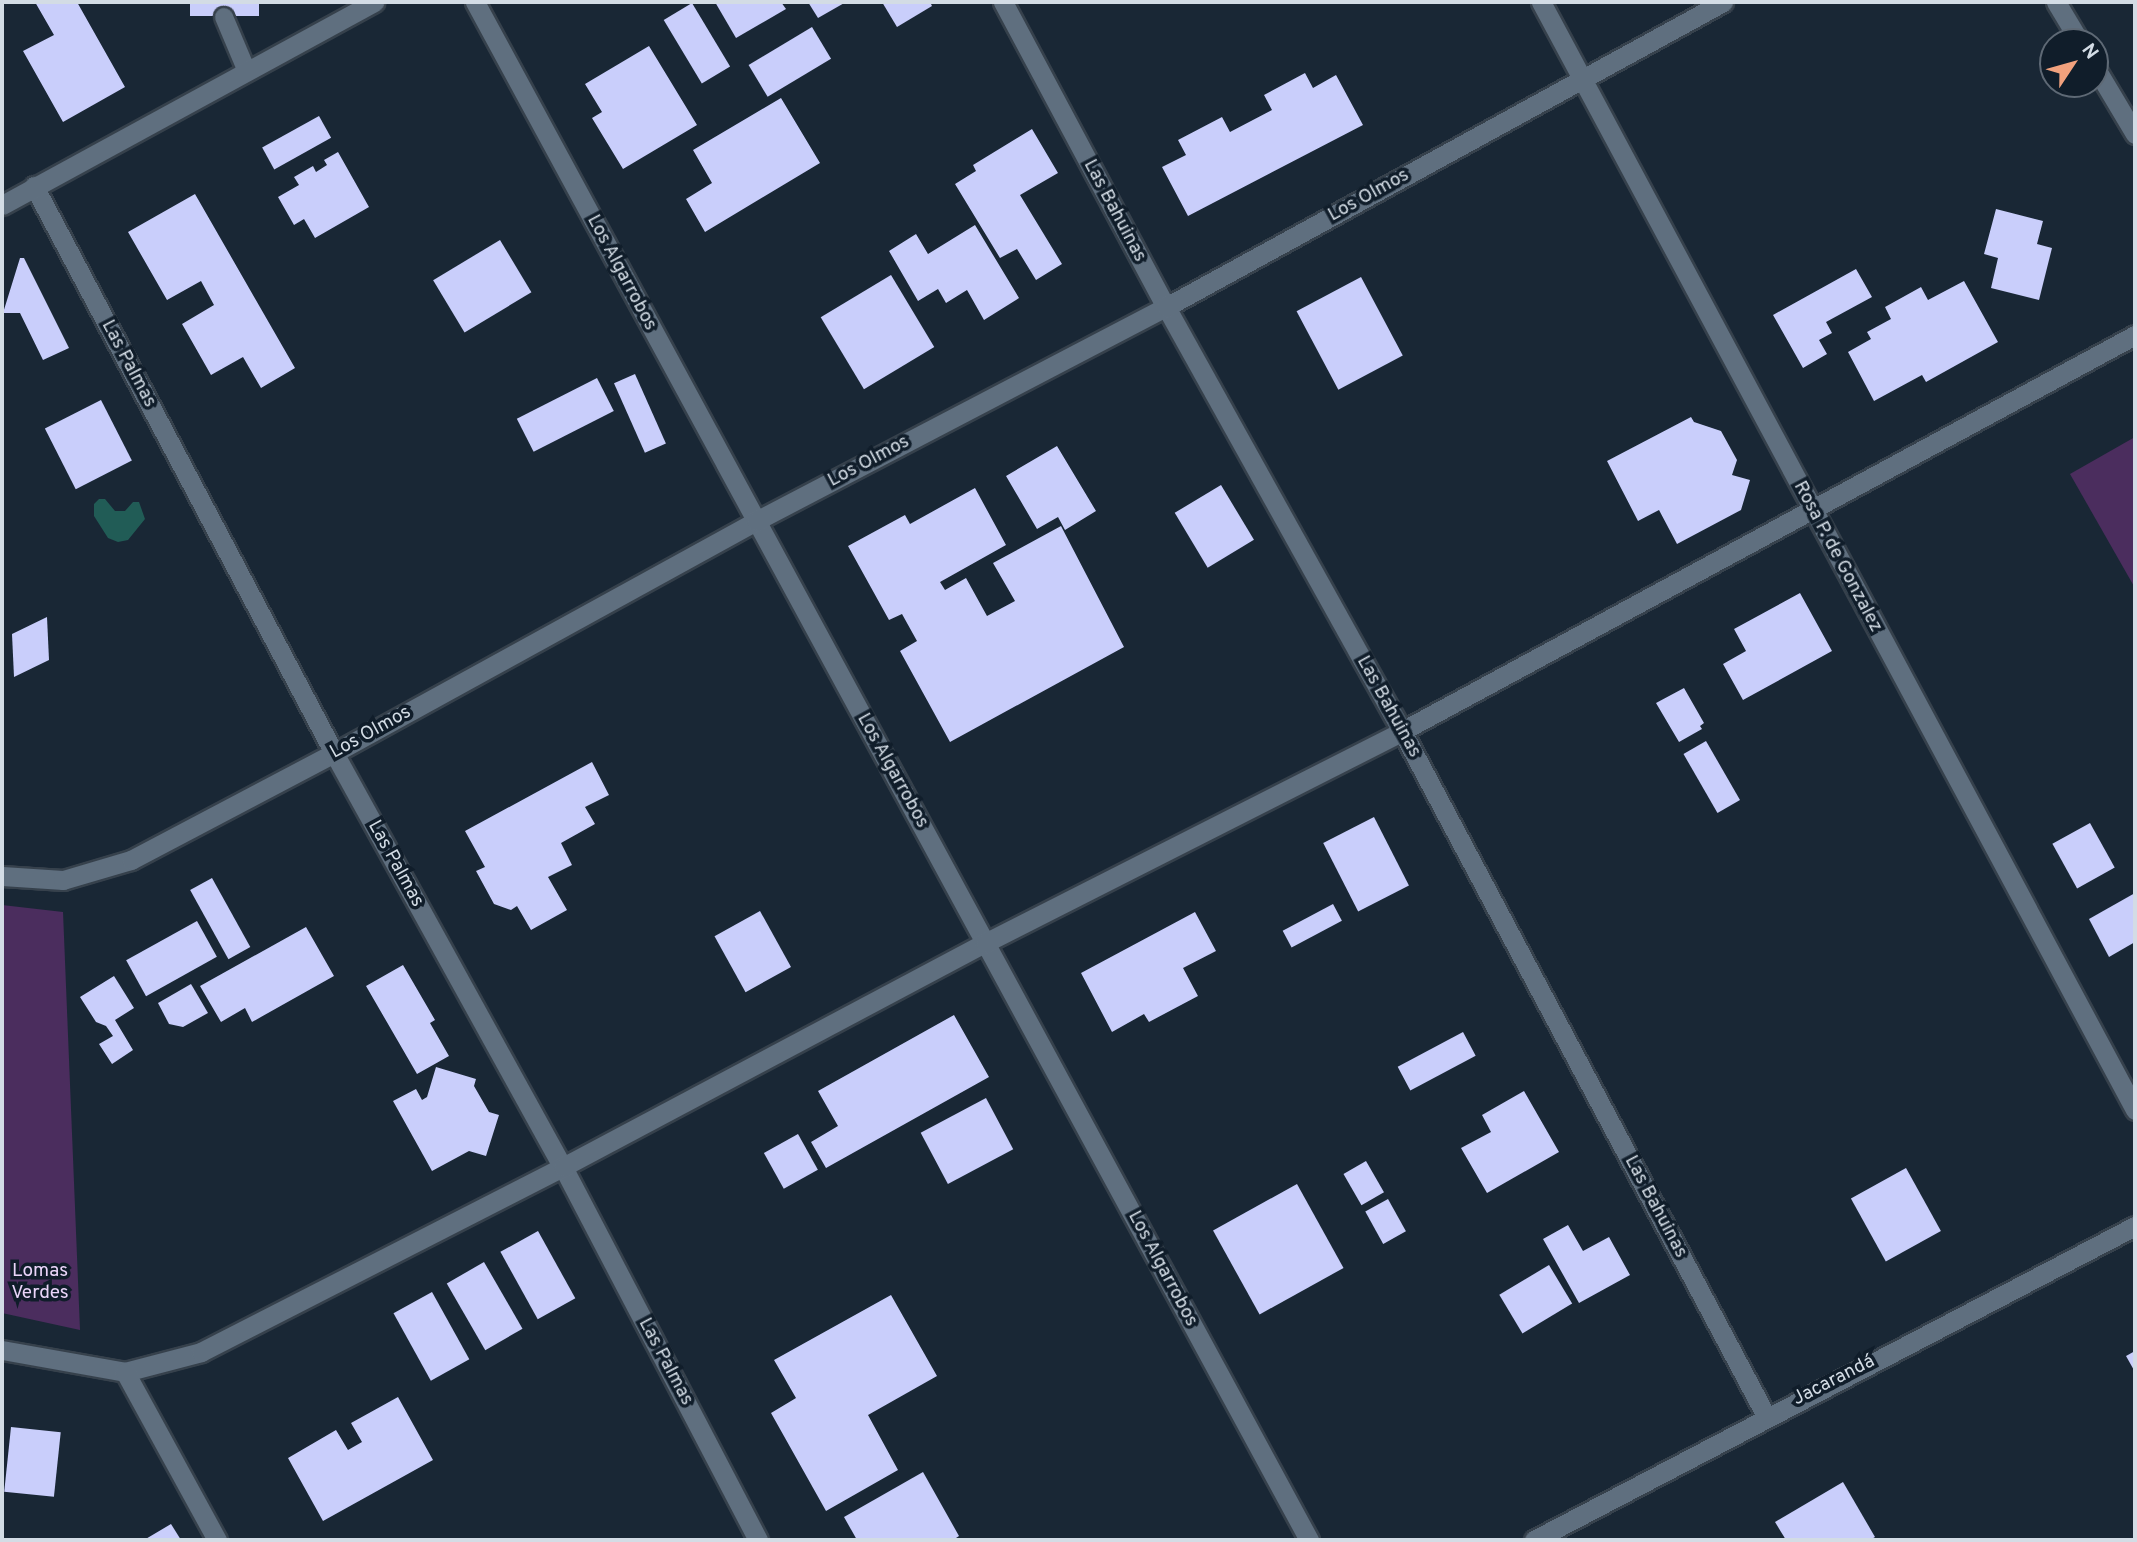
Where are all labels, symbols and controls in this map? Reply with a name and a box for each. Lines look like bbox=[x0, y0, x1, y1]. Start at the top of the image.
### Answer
north arrow bbox=[2039, 28, 2109, 98]
text: N bbox=[2076, 39, 2103, 64]
street label: Las Bahuinas bbox=[1078, 156, 1150, 266]
street label: Los Olmos bbox=[1325, 164, 1413, 228]
street label: Los Algarrobos bbox=[581, 211, 661, 335]
street label: Las Palmas bbox=[95, 316, 161, 412]
street label: Los Olmos bbox=[824, 431, 914, 493]
street label: Rosa P. de Gonzalez bbox=[1788, 478, 1886, 636]
street label: Las Bahuinas bbox=[1351, 652, 1425, 762]
street label: Los Olmos bbox=[327, 701, 415, 765]
street label: Los Algarrobos bbox=[851, 709, 933, 833]
street label: Las Palmas bbox=[362, 817, 428, 911]
street label: Las Bahuinas bbox=[1619, 1152, 1691, 1262]
street label: Los Algarrobos bbox=[1122, 1207, 1202, 1331]
park label: Lomas Verdes bbox=[11, 1261, 69, 1305]
street label: Las Palmas bbox=[632, 1314, 698, 1410]
street label: Jacarandá bbox=[1789, 1351, 1879, 1411]

